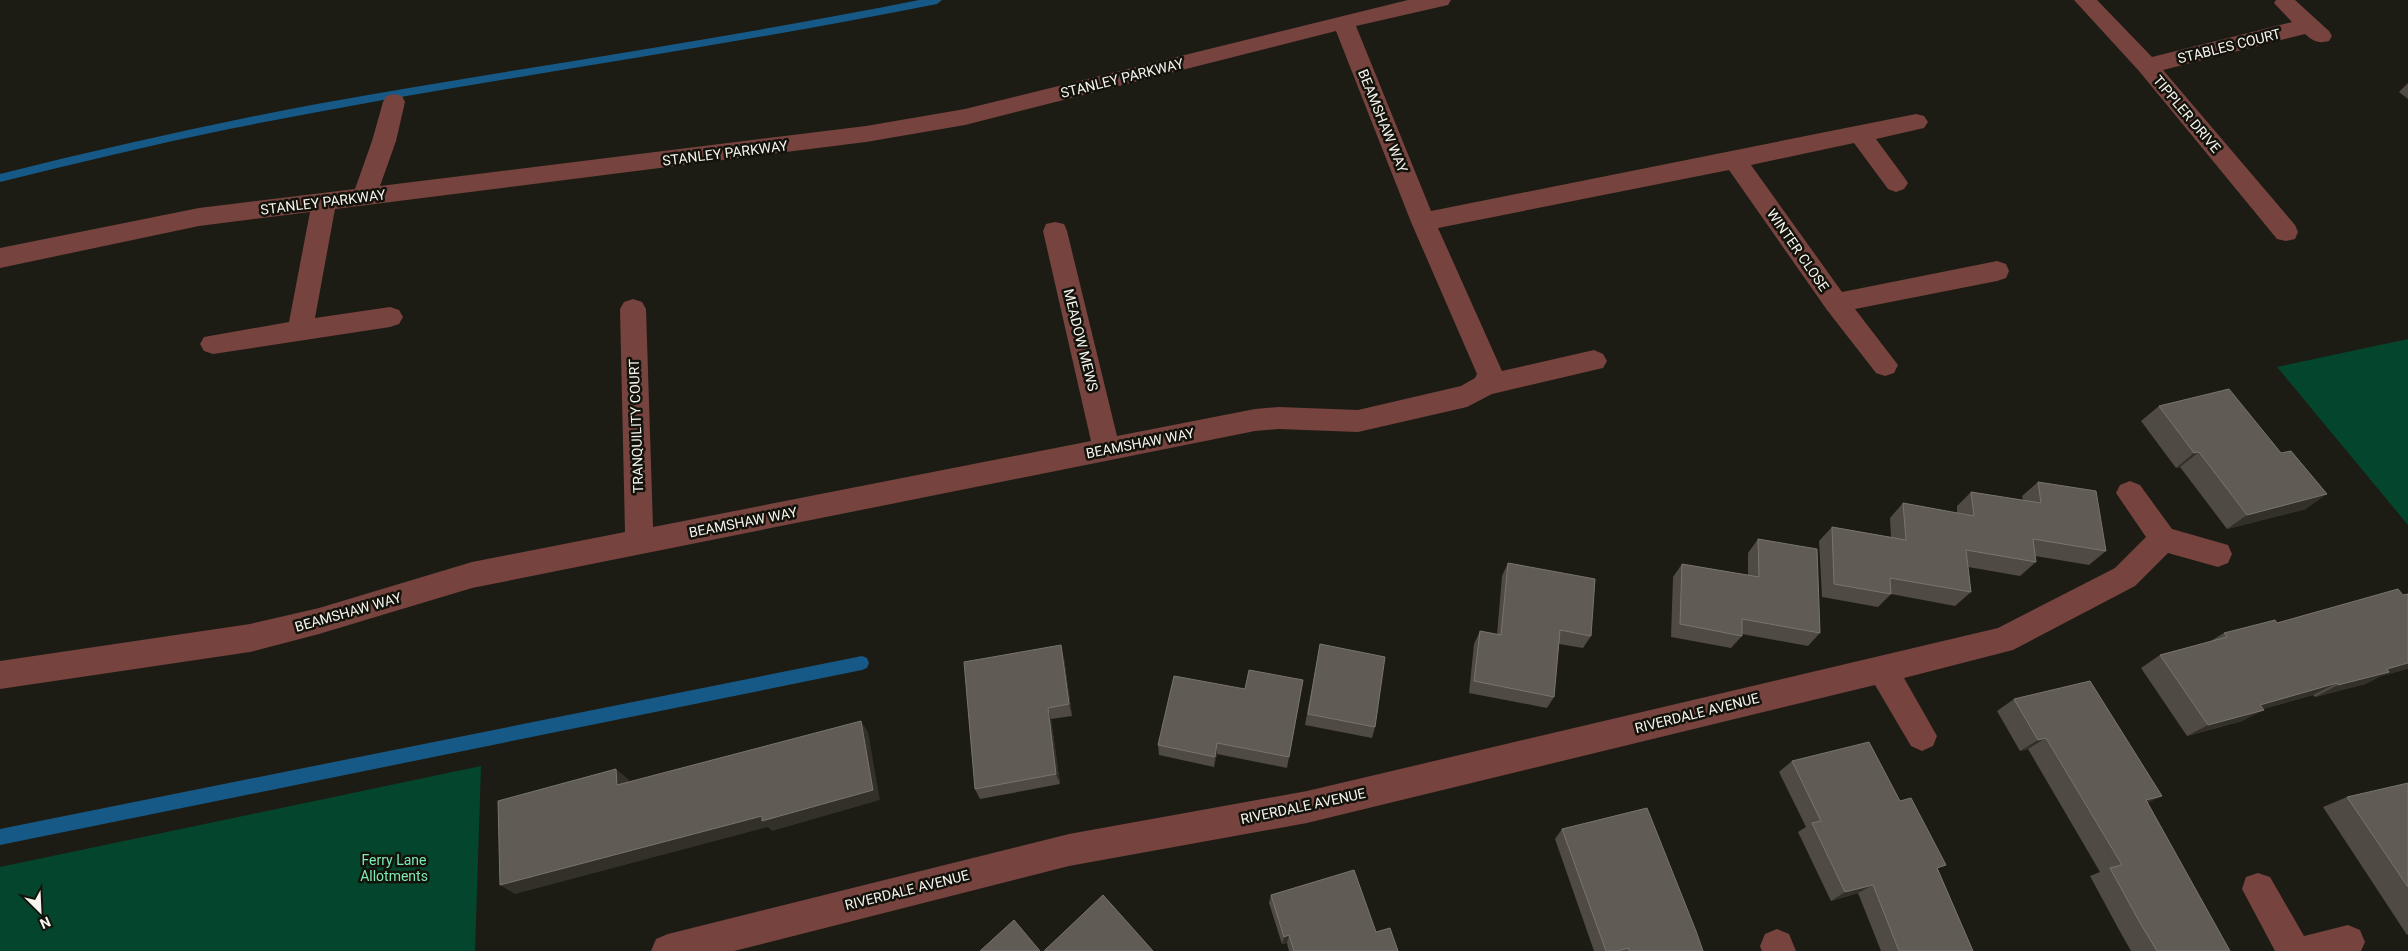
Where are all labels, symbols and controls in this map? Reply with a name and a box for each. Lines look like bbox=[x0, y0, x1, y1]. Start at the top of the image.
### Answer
street label: STABLES COURT bbox=[2176, 25, 2283, 67]
street label: STANLEY PARKWAY bbox=[1059, 55, 1186, 101]
street label: BEAMSHAW WAY bbox=[1355, 67, 1411, 176]
street label: TIPPLER DRIVE bbox=[2150, 72, 2224, 156]
street label: STANLEY PARKWAY bbox=[661, 137, 789, 169]
street label: STANLEY PARKWAY bbox=[259, 186, 387, 218]
street label: WINTER CLOSE bbox=[1764, 206, 1832, 294]
street label: MEADOW MEWS bbox=[1061, 287, 1101, 393]
street label: TRANQUILITY COURT bbox=[626, 358, 646, 493]
street label: BEAMSHAW WAY bbox=[1084, 425, 1196, 461]
street label: BEAMSHAW WAY bbox=[687, 504, 799, 540]
street label: BEAMSHAW WAY bbox=[293, 589, 404, 635]
street label: RIVERDALE AVENUE bbox=[1633, 690, 1761, 736]
street label: RIVERDALE AVENUE bbox=[1239, 785, 1367, 827]
park label: Ferry Lane Allotments bbox=[360, 852, 428, 884]
street label: RIVERDALE AVENUE bbox=[843, 867, 971, 913]
north arrow bbox=[15, 886, 65, 936]
text: N bbox=[38, 914, 53, 932]

